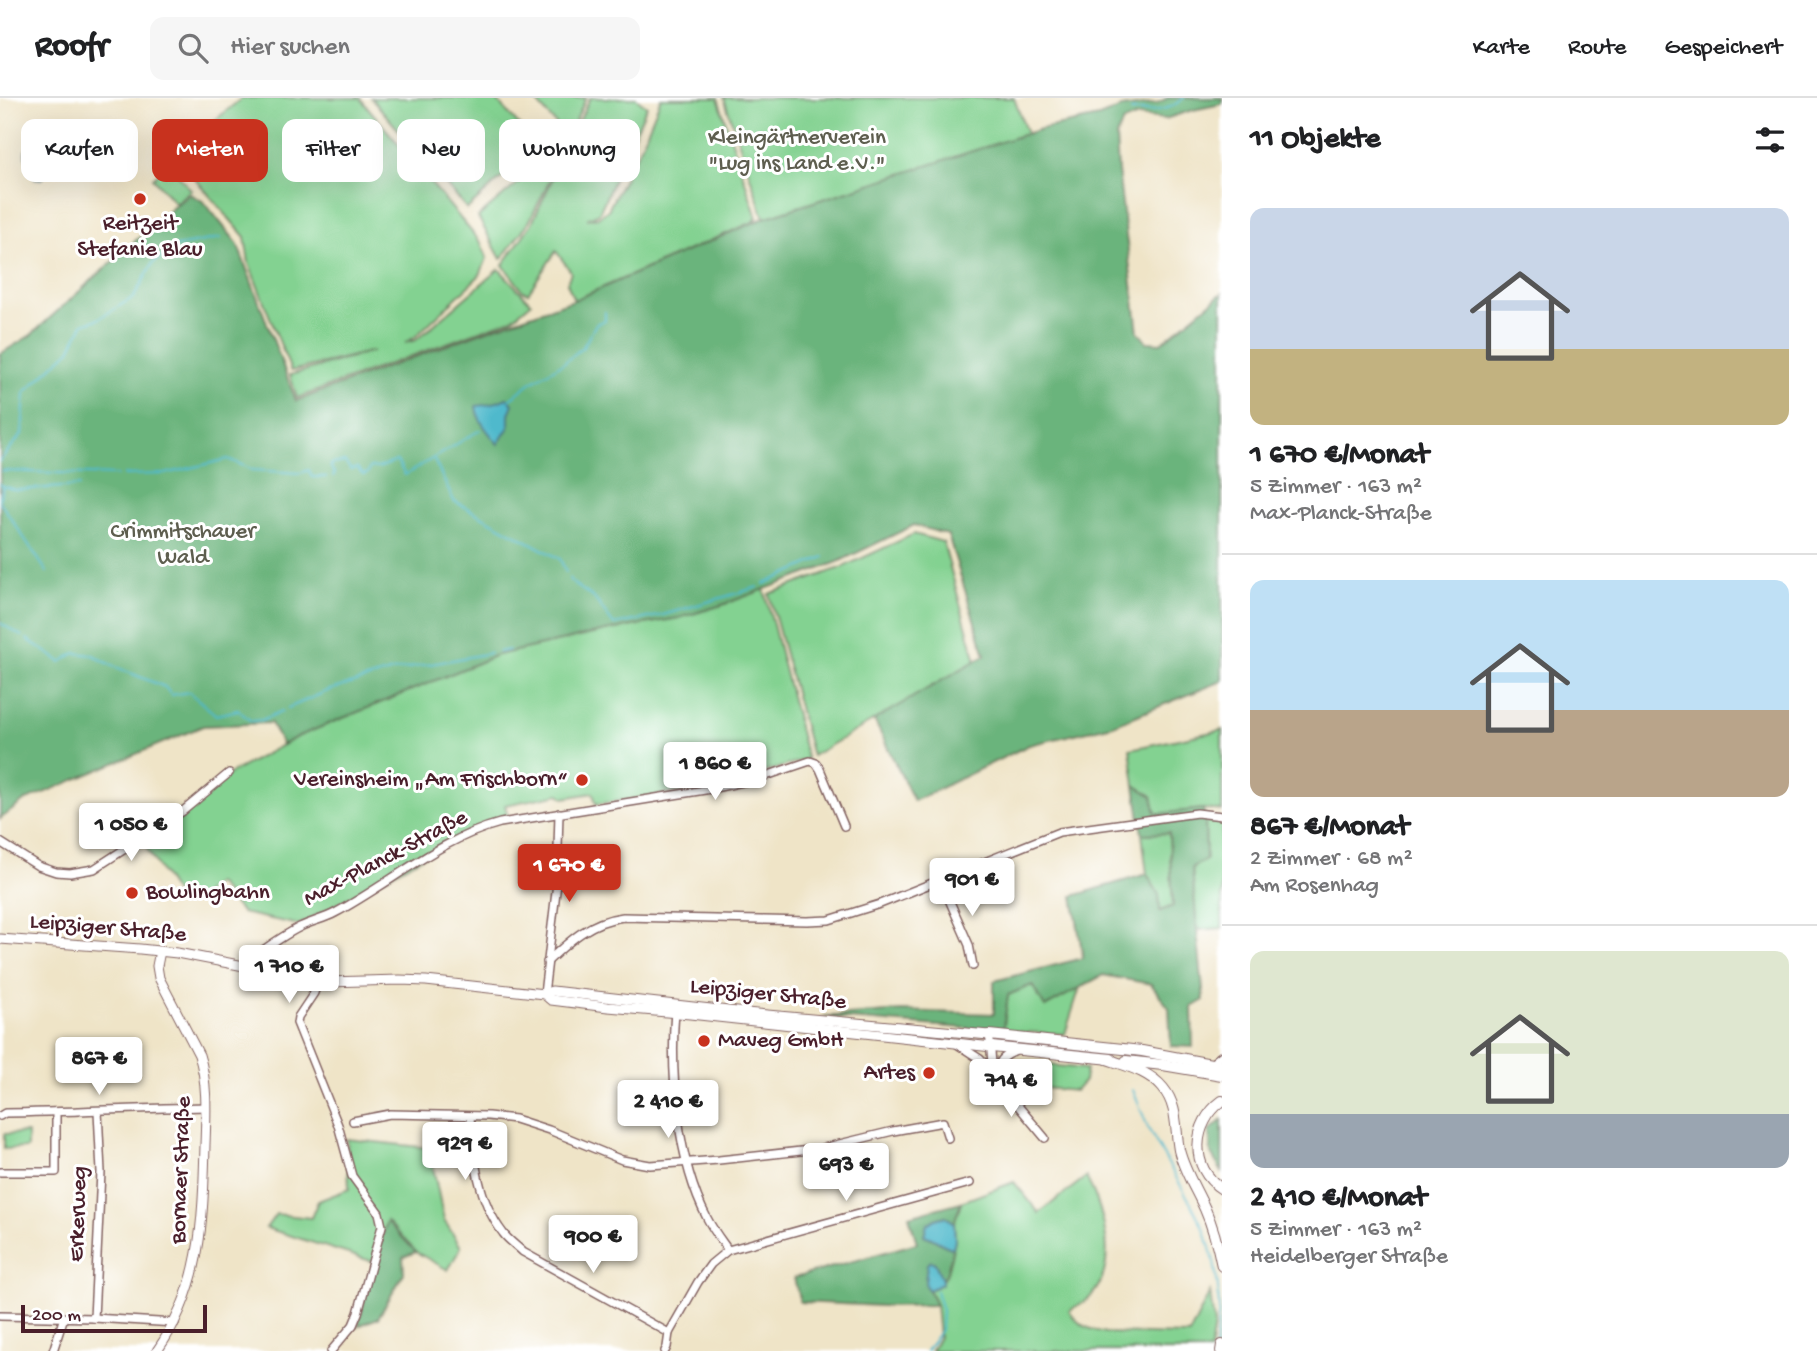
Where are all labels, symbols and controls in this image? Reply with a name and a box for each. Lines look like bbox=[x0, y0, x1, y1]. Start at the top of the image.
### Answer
search box bbox=[150, 17, 640, 80]
text: Roofr bbox=[35, 29, 108, 67]
icon: search bbox=[174, 29, 212, 67]
text: Hier suchen bbox=[230, 33, 350, 64]
text: Karte bbox=[1473, 34, 1530, 63]
text: Route bbox=[1568, 34, 1627, 63]
text: Gespeichert bbox=[1665, 34, 1782, 63]
chip: Kaufen bbox=[21, 119, 138, 182]
chip: Mieten bbox=[152, 119, 268, 182]
chip: Filter bbox=[282, 119, 383, 182]
chip: Neu bbox=[397, 119, 485, 182]
chip: Wohnung bbox=[499, 119, 640, 182]
icon: filters bbox=[1751, 121, 1789, 159]
text: 11 Objekte bbox=[1250, 123, 1381, 158]
park label: Kleingärtnerverein "Lug ins Land e.V." bbox=[708, 125, 886, 178]
marker: Reitzeit Stefanie Blau bbox=[132, 191, 148, 207]
place label: Reitzeit Stefanie Blau bbox=[77, 211, 203, 264]
icon: home bbox=[1457, 253, 1583, 379]
text: 1 670 €/Monat bbox=[1250, 439, 1429, 474]
text: 5 Zimmer · 163 m² bbox=[1250, 474, 1422, 501]
text: Max-Planck-Straße bbox=[1250, 501, 1432, 528]
park label: Crimmitschauer Wald bbox=[111, 519, 257, 572]
icon: home bbox=[1457, 625, 1583, 751]
pin: 1 860 € bbox=[650, 742, 780, 802]
text: 1 860 € bbox=[679, 751, 751, 778]
place label: Vereinsheim „Am Frischborn“ bbox=[293, 767, 568, 794]
marker: Vereinsheim „Am Frischborn“ bbox=[574, 772, 590, 788]
pin: 1 050 € bbox=[66, 804, 196, 863]
street label: Max-Planck-Straße bbox=[299, 804, 474, 914]
text: 867 €/Monat bbox=[1250, 811, 1409, 846]
text: 1 050 € bbox=[95, 812, 167, 839]
pin: 1 670 € bbox=[504, 844, 634, 904]
text: 2 Zimmer · 68 m² bbox=[1250, 846, 1413, 873]
text: 1 670 € bbox=[534, 853, 604, 880]
pin: 901 € bbox=[923, 858, 1021, 918]
text: 901 € bbox=[945, 867, 999, 894]
text: Am Rosenhag bbox=[1250, 873, 1379, 900]
place label: Bowlingbahn bbox=[145, 880, 270, 907]
marker: Bowlingbahn bbox=[124, 885, 140, 901]
street label: Leipziger Straße bbox=[29, 909, 189, 949]
pin: 1 710 € bbox=[224, 946, 354, 1005]
text: 1 710 € bbox=[255, 954, 323, 981]
street label: Leipziger Straße bbox=[688, 973, 849, 1017]
icon: home bbox=[1457, 996, 1583, 1122]
place label: Maveg GmbH bbox=[718, 1028, 844, 1055]
marker: Maveg GmbH bbox=[696, 1033, 712, 1049]
pin: 867 € bbox=[50, 1038, 148, 1097]
text: 867 € bbox=[71, 1046, 127, 1073]
place label: Artes bbox=[864, 1060, 916, 1087]
pin: 714 € bbox=[962, 1060, 1060, 1119]
marker: Artes bbox=[921, 1065, 937, 1081]
text: 714 € bbox=[985, 1068, 1037, 1095]
pin: 2 410 € bbox=[603, 1080, 733, 1140]
text: 2 410 € bbox=[633, 1089, 703, 1116]
street label: Bornaer Straße bbox=[166, 1095, 198, 1245]
pin: 929 € bbox=[416, 1122, 514, 1182]
text: 929 € bbox=[438, 1131, 492, 1158]
pin: 693 € bbox=[797, 1144, 895, 1203]
text: 693 € bbox=[819, 1152, 873, 1179]
street label: Erkerweg bbox=[64, 1166, 94, 1262]
text: 2 410 €/Monat bbox=[1250, 1182, 1427, 1217]
pin: 900 € bbox=[544, 1216, 642, 1275]
text: 5 Zimmer · 163 m² bbox=[1250, 1217, 1422, 1244]
text: 900 € bbox=[565, 1224, 621, 1251]
text: Heidelberger Straße bbox=[1250, 1244, 1448, 1271]
scale bar bbox=[21, 1302, 206, 1334]
text: 200 m bbox=[32, 1305, 81, 1328]

